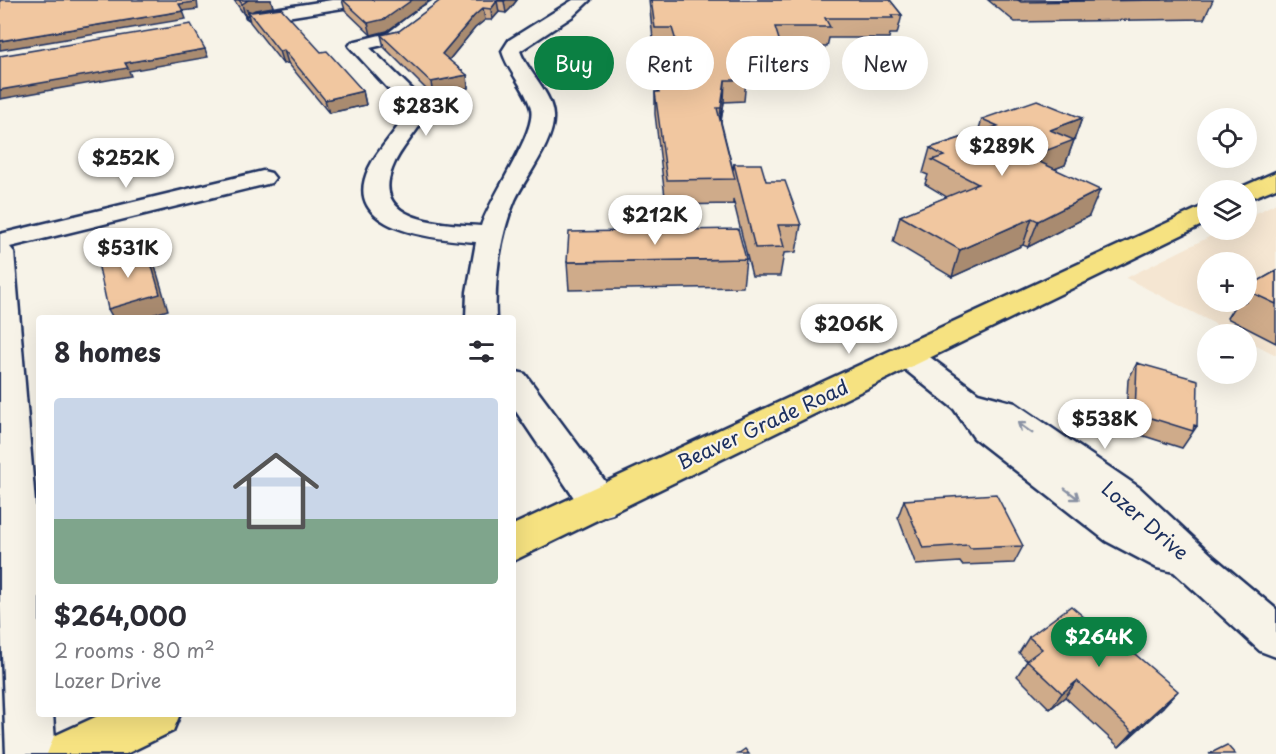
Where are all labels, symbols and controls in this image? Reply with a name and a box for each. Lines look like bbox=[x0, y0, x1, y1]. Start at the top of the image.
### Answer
chip: Buy bbox=[534, 36, 614, 90]
chip: Rent bbox=[626, 36, 714, 90]
chip: Filters bbox=[726, 36, 830, 90]
chip: New bbox=[842, 36, 928, 90]
pin: $283K bbox=[384, 86, 468, 137]
text: $283K bbox=[393, 90, 459, 120]
map controls bbox=[1197, 108, 1257, 384]
button: locate bbox=[1197, 108, 1257, 168]
pin: $289K bbox=[960, 126, 1044, 177]
text: $289K bbox=[969, 130, 1035, 160]
pin: $252K bbox=[84, 138, 168, 189]
text: $252K bbox=[92, 142, 160, 172]
button: layers bbox=[1197, 180, 1257, 240]
pin: $212K bbox=[613, 195, 697, 246]
text: $212K bbox=[622, 199, 688, 229]
pin: $531K bbox=[86, 228, 170, 279]
text: $531K bbox=[97, 232, 159, 262]
button: + bbox=[1197, 252, 1257, 312]
pin: $206K bbox=[807, 304, 891, 355]
text: $206K bbox=[814, 308, 884, 338]
button: − bbox=[1197, 324, 1257, 384]
text: 8 homes bbox=[54, 332, 161, 371]
icon: filters bbox=[465, 335, 498, 368]
street label: Beaver Grade Road bbox=[672, 371, 853, 477]
pin: $538K bbox=[1063, 399, 1147, 450]
text: $538K bbox=[1072, 403, 1138, 433]
one-way arrow bbox=[1017, 422, 1034, 434]
icon: home bbox=[222, 437, 330, 545]
street label: Lozer Drive bbox=[1095, 474, 1196, 567]
one-way arrow bbox=[1064, 487, 1080, 500]
text: $264,000 bbox=[54, 596, 187, 635]
pin: $264K bbox=[1057, 617, 1141, 668]
text: $264K bbox=[1065, 621, 1133, 651]
text: 2 rooms · 80 m² bbox=[54, 635, 215, 665]
text: Lozer Drive bbox=[54, 665, 161, 695]

